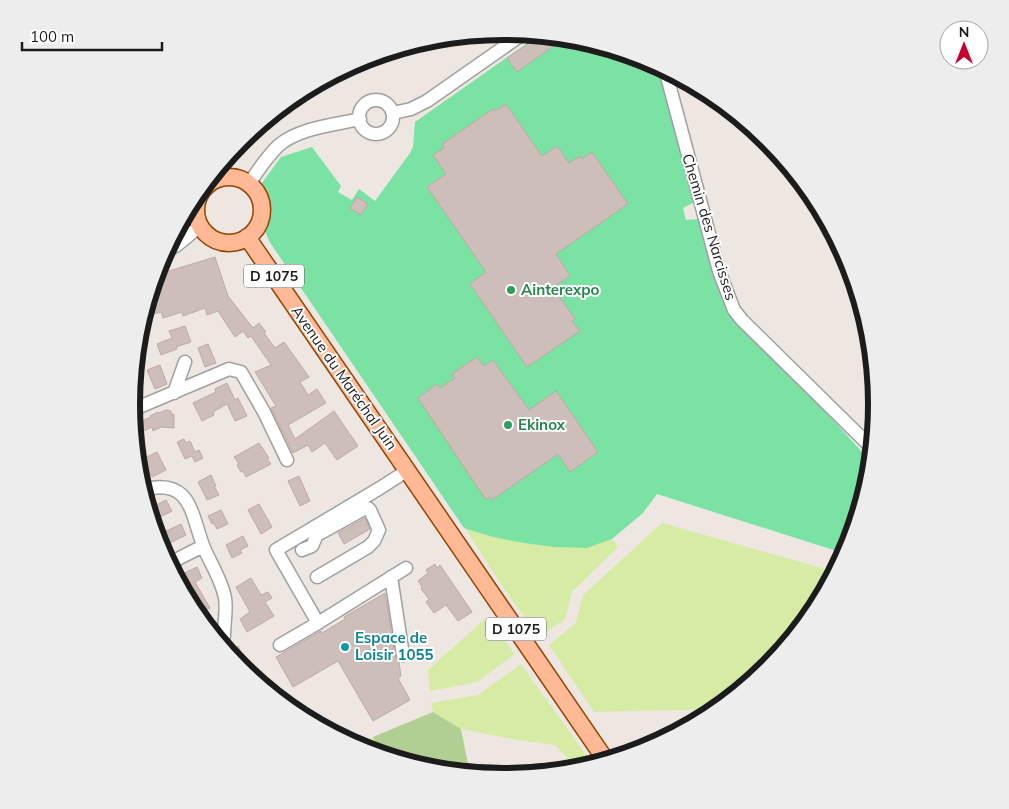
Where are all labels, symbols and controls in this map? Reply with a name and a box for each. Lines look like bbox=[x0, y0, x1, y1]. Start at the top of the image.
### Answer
scale bar bbox=[22, 20, 162, 52]
north arrow bbox=[939, 20, 989, 70]
text: N bbox=[959, 23, 969, 41]
text: 100 m bbox=[30, 27, 74, 46]
street label: Chemin des Narcisses bbox=[678, 151, 741, 302]
road number: D 1075 bbox=[244, 264, 304, 288]
place label: Ainterexpo bbox=[521, 280, 600, 299]
marker: Ainterexpo bbox=[505, 284, 517, 296]
street label: Avenue du Maréchal Juin bbox=[287, 302, 401, 454]
place label: Ekinox bbox=[518, 415, 566, 434]
marker: Ekinox bbox=[502, 419, 514, 431]
road number: D 1075 bbox=[486, 618, 546, 640]
place label: Espace de Loisir 1055 bbox=[355, 628, 434, 664]
marker: Espace de Loisir 1055 bbox=[339, 641, 351, 653]

